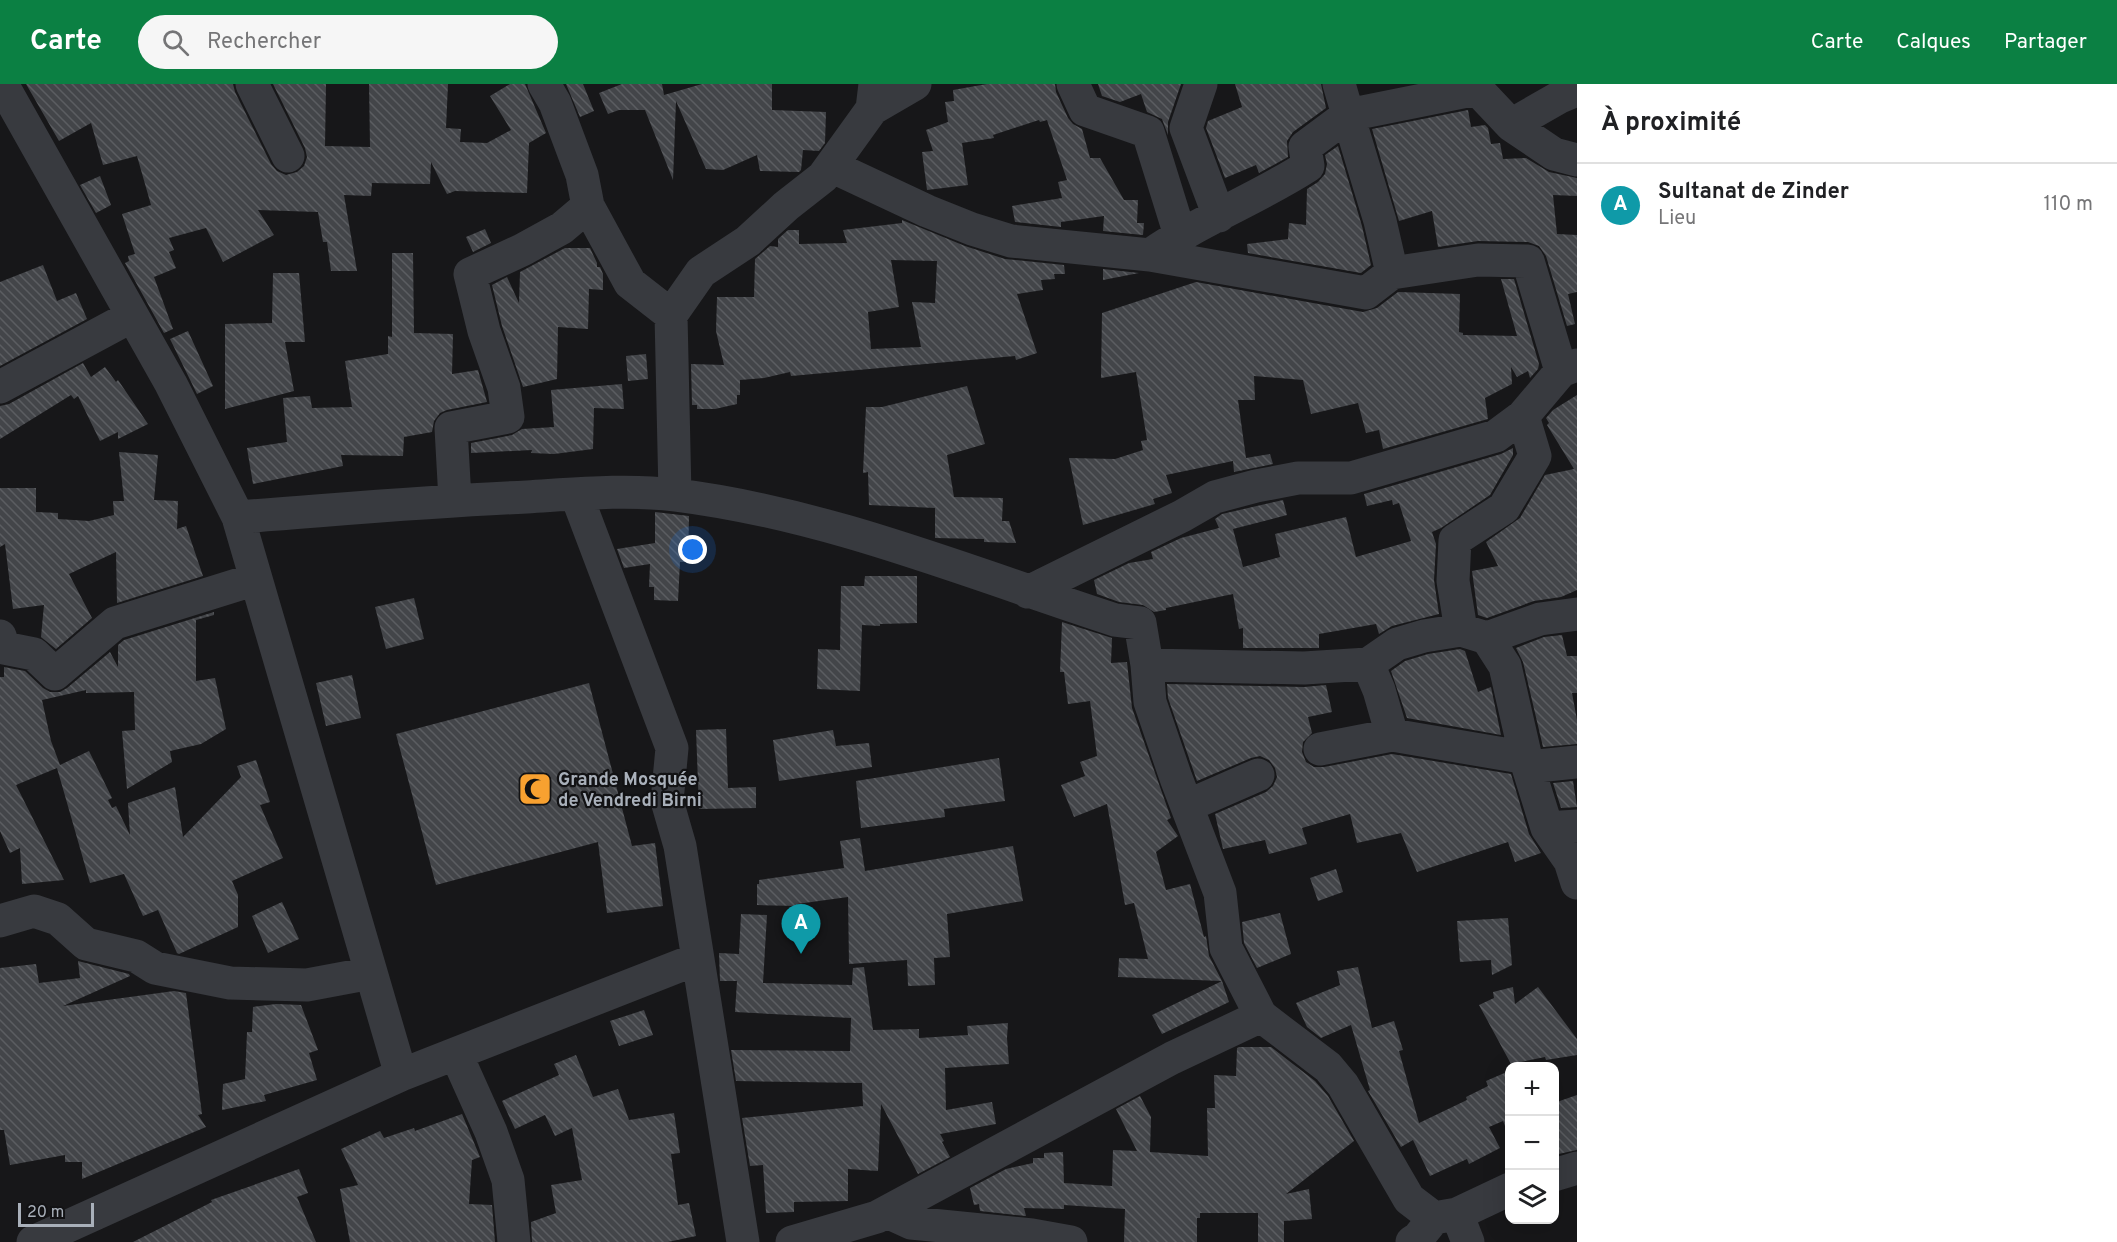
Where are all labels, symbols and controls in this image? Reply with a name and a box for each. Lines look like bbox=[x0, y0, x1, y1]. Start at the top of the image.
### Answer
search box bbox=[138, 15, 558, 69]
text: Carte bbox=[30, 24, 102, 60]
icon: search bbox=[159, 26, 192, 59]
text: Rechercher bbox=[207, 29, 321, 56]
text: Carte bbox=[1811, 29, 1863, 56]
text: Calques bbox=[1896, 29, 1971, 56]
text: Partager bbox=[2004, 29, 2087, 56]
text: À proximité bbox=[1601, 107, 1741, 140]
text: Sultanat de Zinder bbox=[1658, 179, 1849, 206]
text: A bbox=[1613, 192, 1628, 218]
text: 110 m bbox=[2044, 192, 2093, 218]
text: Lieu bbox=[1658, 206, 1696, 232]
your location bbox=[678, 535, 707, 564]
place label: Grande Mosquée de Vendredi Birni bbox=[558, 769, 702, 813]
mosque icon: Grande Mosquée de Vendredi Birni bbox=[517, 771, 553, 807]
pin: A bbox=[782, 904, 820, 954]
map controls bbox=[1505, 1062, 1559, 1224]
button: + bbox=[1505, 1062, 1559, 1116]
button: − bbox=[1505, 1116, 1559, 1170]
button: layers bbox=[1505, 1170, 1559, 1224]
scale bar bbox=[18, 1200, 94, 1228]
text: 20 m bbox=[27, 1203, 64, 1223]

